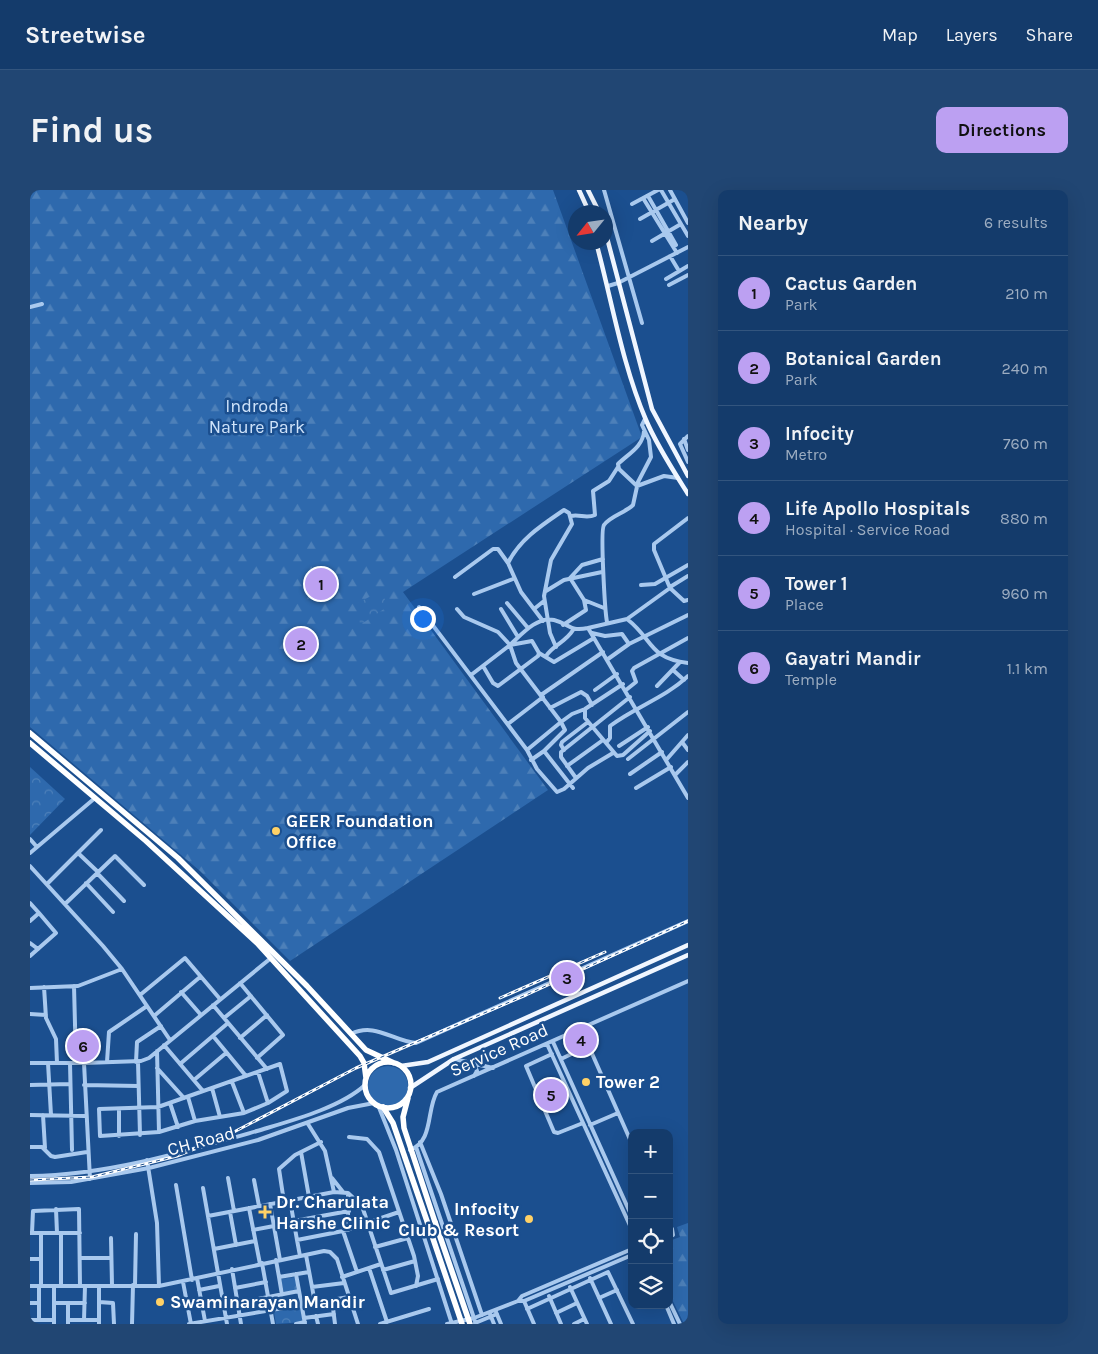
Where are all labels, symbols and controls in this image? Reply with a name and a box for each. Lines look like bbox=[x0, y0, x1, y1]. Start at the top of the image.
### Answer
text: Streetwise bbox=[25, 21, 146, 49]
text: Map bbox=[882, 24, 918, 46]
text: Layers bbox=[946, 24, 998, 46]
text: Share bbox=[1026, 24, 1073, 46]
button: Directions bbox=[936, 107, 1068, 153]
text: Find us bbox=[30, 110, 153, 151]
north arrow bbox=[568, 205, 613, 250]
text: Nearby bbox=[738, 211, 808, 235]
text: 6 results bbox=[984, 213, 1048, 232]
text: Cactus Garden bbox=[785, 273, 917, 295]
text: 1 bbox=[751, 284, 757, 303]
text: 210 m bbox=[1005, 284, 1048, 303]
text: Park bbox=[785, 295, 817, 314]
text: Botanical Garden bbox=[785, 348, 942, 370]
text: 2 bbox=[749, 359, 759, 378]
text: 240 m bbox=[1002, 359, 1048, 378]
text: Park bbox=[785, 370, 817, 389]
park label: Indroda Nature Park bbox=[209, 395, 305, 438]
text: Infocity bbox=[785, 423, 854, 445]
text: 3 bbox=[749, 434, 759, 453]
text: 760 m bbox=[1003, 434, 1048, 453]
text: Metro bbox=[785, 445, 827, 464]
text: Life Apollo Hospitals bbox=[785, 498, 970, 520]
text: 4 bbox=[749, 509, 759, 528]
text: 880 m bbox=[1000, 509, 1048, 528]
text: Hospital · Service Road bbox=[785, 520, 950, 539]
pin: 1 bbox=[305, 565, 337, 603]
text: Tower 1 bbox=[785, 573, 848, 595]
text: 5 bbox=[749, 584, 759, 603]
text: 960 m bbox=[1001, 584, 1048, 603]
text: Place bbox=[785, 595, 824, 614]
your location bbox=[410, 606, 436, 632]
pin: 2 bbox=[285, 625, 317, 663]
text: Gayatri Mandir bbox=[785, 648, 921, 670]
text: 6 bbox=[749, 659, 759, 678]
text: 1.1 km bbox=[1007, 659, 1048, 678]
text: Temple bbox=[785, 670, 837, 689]
place label: GEER Foundation Office bbox=[286, 810, 433, 853]
marker: GEER Foundation Office bbox=[270, 825, 282, 837]
pin: 3 bbox=[551, 959, 583, 997]
street label: Service Road bbox=[446, 1019, 552, 1081]
pin: 4 bbox=[565, 1021, 597, 1059]
pin: 6 bbox=[67, 1027, 99, 1065]
place label: Tower 2 bbox=[596, 1071, 660, 1093]
pin: 5 bbox=[535, 1076, 567, 1114]
marker: Tower 2 bbox=[580, 1076, 592, 1088]
street label: CH Road bbox=[165, 1121, 237, 1161]
map controls bbox=[628, 1129, 673, 1309]
button: + bbox=[628, 1129, 673, 1174]
button: − bbox=[628, 1174, 673, 1219]
place label: Dr. Charulata Harshe Clinic bbox=[276, 1191, 391, 1234]
place label: Infocity Club & Resort bbox=[398, 1198, 519, 1241]
marker: Dr. Charulata Harshe Clinic bbox=[258, 1205, 272, 1219]
marker: Infocity Club & Resort bbox=[523, 1213, 535, 1225]
button: locate bbox=[628, 1219, 673, 1264]
button: layers bbox=[628, 1264, 673, 1309]
place label: Swaminarayan Mandir bbox=[170, 1291, 365, 1313]
marker: Swaminarayan Mandir bbox=[154, 1296, 166, 1308]

